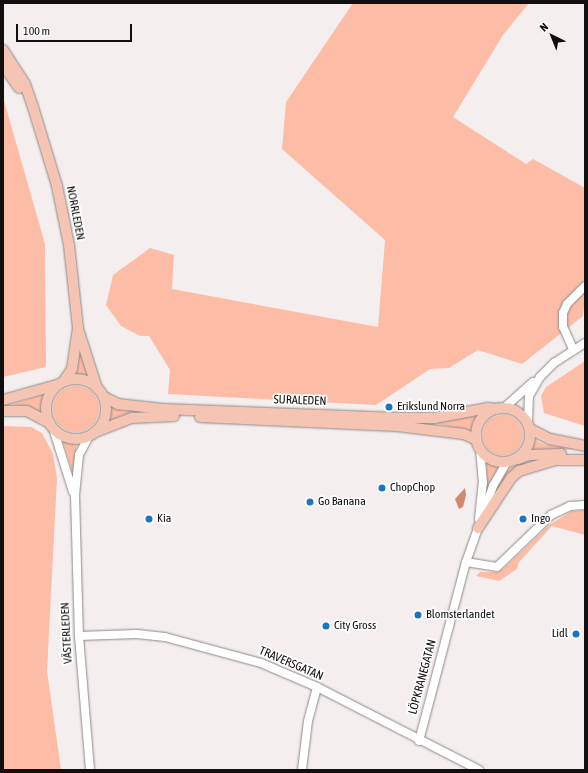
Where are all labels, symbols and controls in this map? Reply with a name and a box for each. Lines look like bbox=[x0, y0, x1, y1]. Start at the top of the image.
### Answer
scale bar bbox=[18, 16, 134, 42]
north arrow bbox=[532, 16, 572, 56]
text: N bbox=[537, 21, 550, 34]
text: 100 m bbox=[23, 24, 50, 38]
street label: NORRLEDEN bbox=[63, 185, 87, 241]
street label: SURALEDEN bbox=[273, 393, 327, 409]
place label: Erikslund Norra bbox=[397, 400, 465, 414]
marker: Erikslund Norra bbox=[384, 402, 394, 412]
place label: ChopChop bbox=[390, 481, 435, 495]
marker: ChopChop bbox=[377, 483, 387, 493]
place label: Go Banana bbox=[318, 495, 366, 509]
marker: Go Banana bbox=[305, 497, 315, 507]
place label: Kia bbox=[157, 512, 171, 526]
place label: Ingo bbox=[531, 512, 550, 526]
marker: Kia bbox=[144, 514, 154, 524]
marker: Ingo bbox=[518, 514, 528, 524]
street label: VÄSTERLEDEN bbox=[58, 602, 76, 664]
place label: Blomsterlandet bbox=[426, 608, 495, 622]
marker: Blomsterlandet bbox=[413, 610, 423, 620]
place label: City Gross bbox=[334, 619, 376, 633]
marker: City Gross bbox=[321, 621, 331, 631]
place label: Lidl bbox=[552, 627, 568, 641]
marker: Lidl bbox=[571, 629, 581, 639]
street label: LÖPKRANEGATAN bbox=[406, 638, 440, 716]
street label: TRAVERSGATAN bbox=[257, 644, 325, 684]

